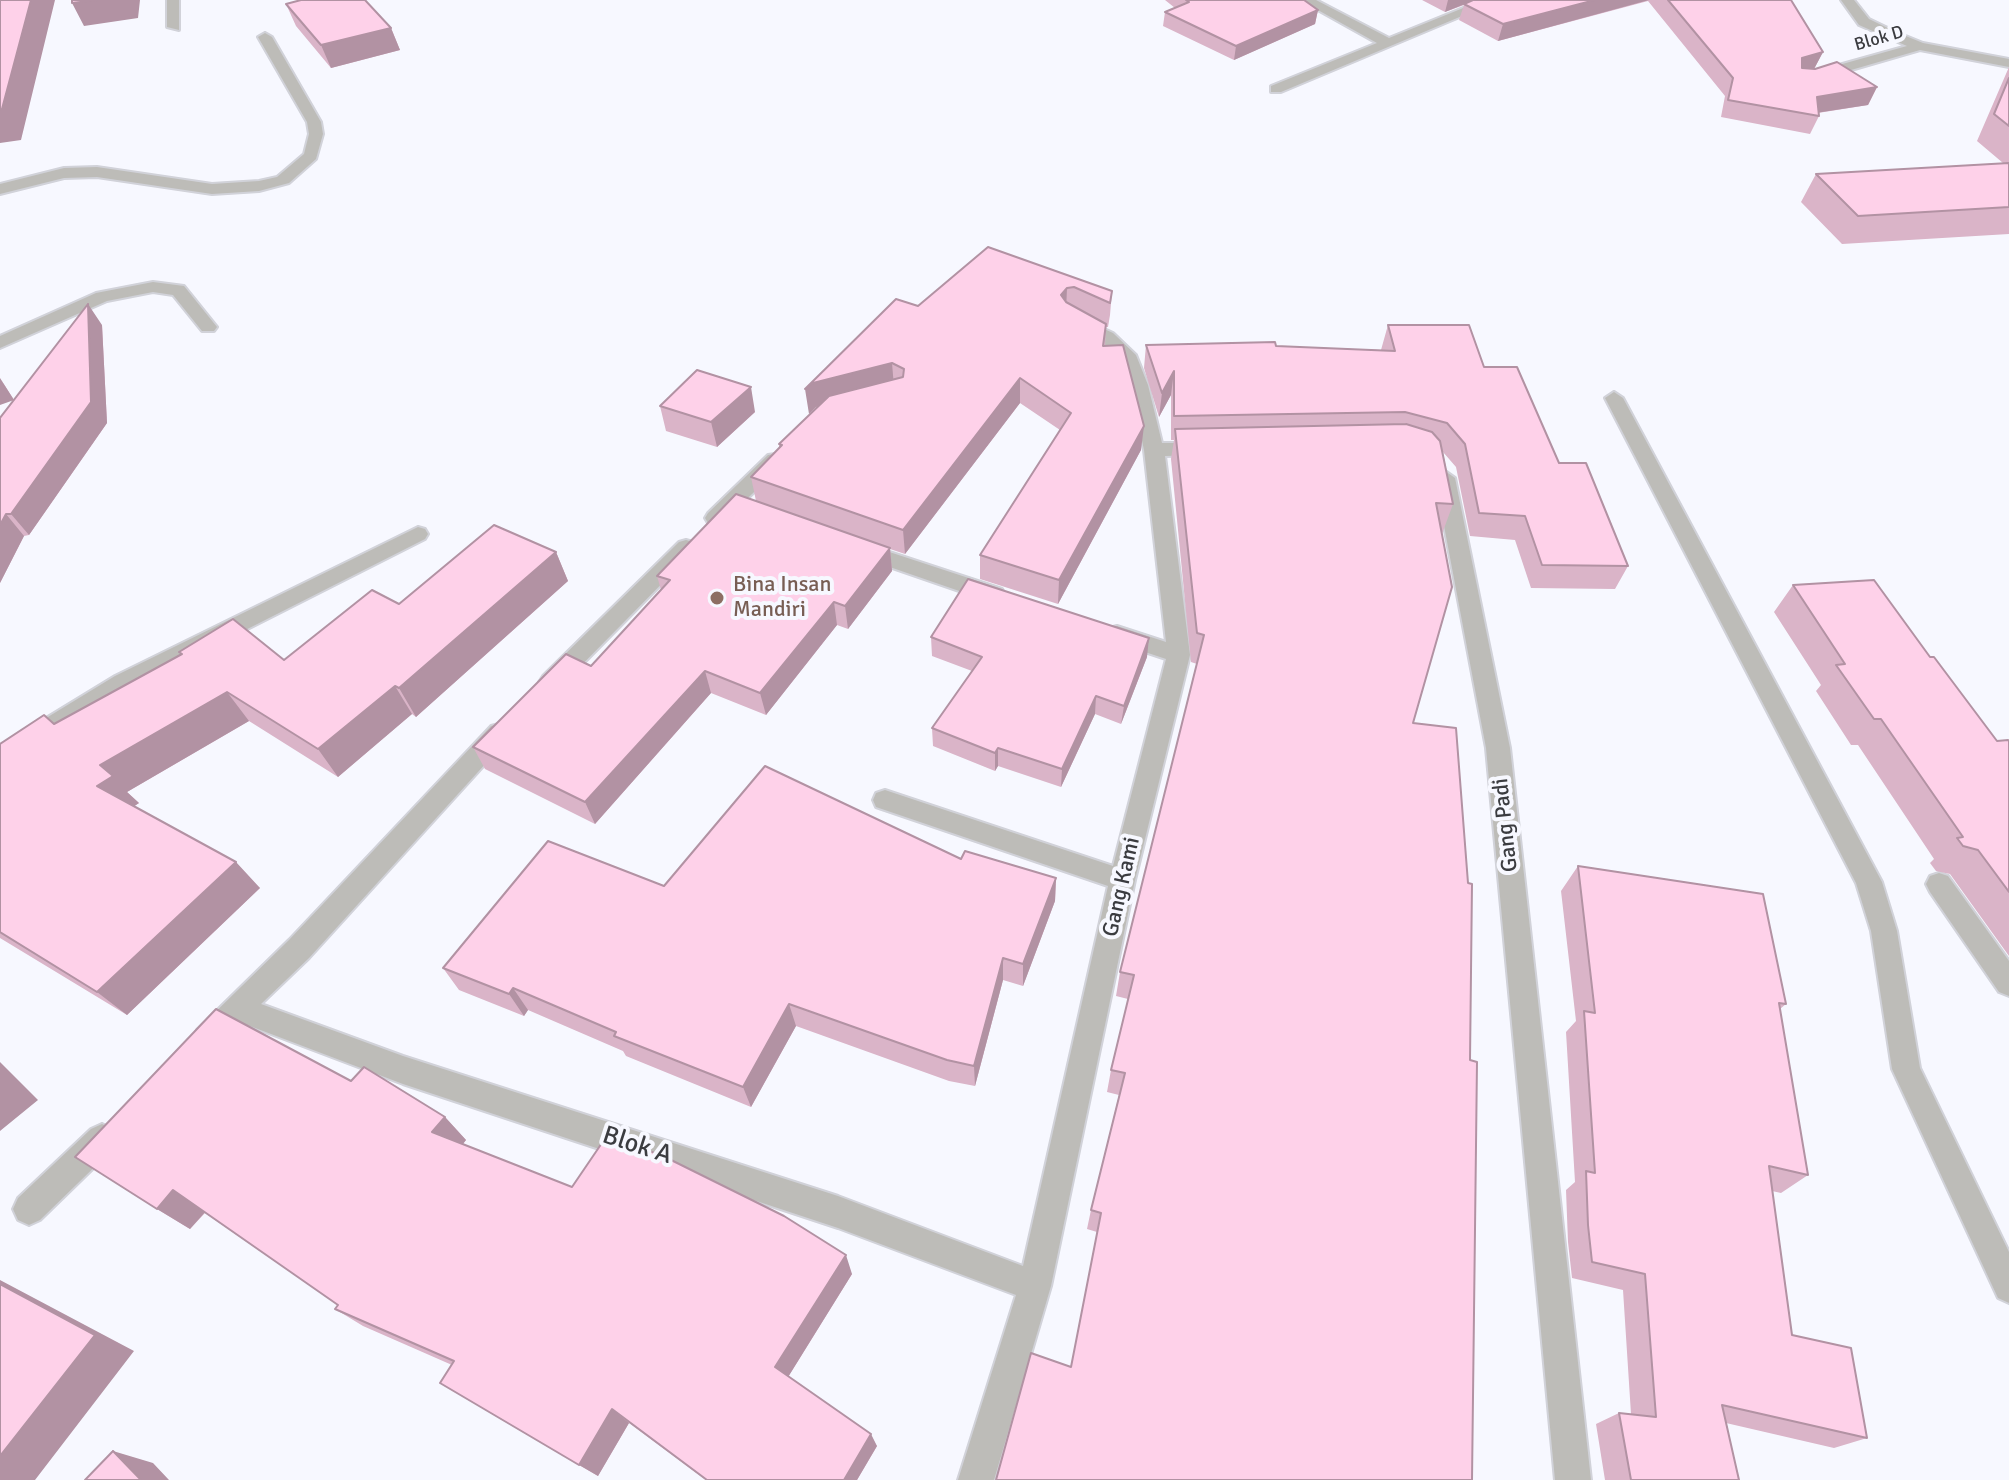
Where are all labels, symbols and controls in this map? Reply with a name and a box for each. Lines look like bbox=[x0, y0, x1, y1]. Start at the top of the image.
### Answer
street label: Blok D bbox=[1852, 22, 1906, 56]
place label: Bina Insan Mandiri bbox=[733, 572, 832, 624]
marker: Bina Insan Mandiri bbox=[708, 589, 726, 607]
street label: Gang Padi bbox=[1488, 777, 1524, 873]
street label: Gang Kami bbox=[1098, 835, 1146, 939]
street label: Blok A bbox=[598, 1120, 676, 1172]

